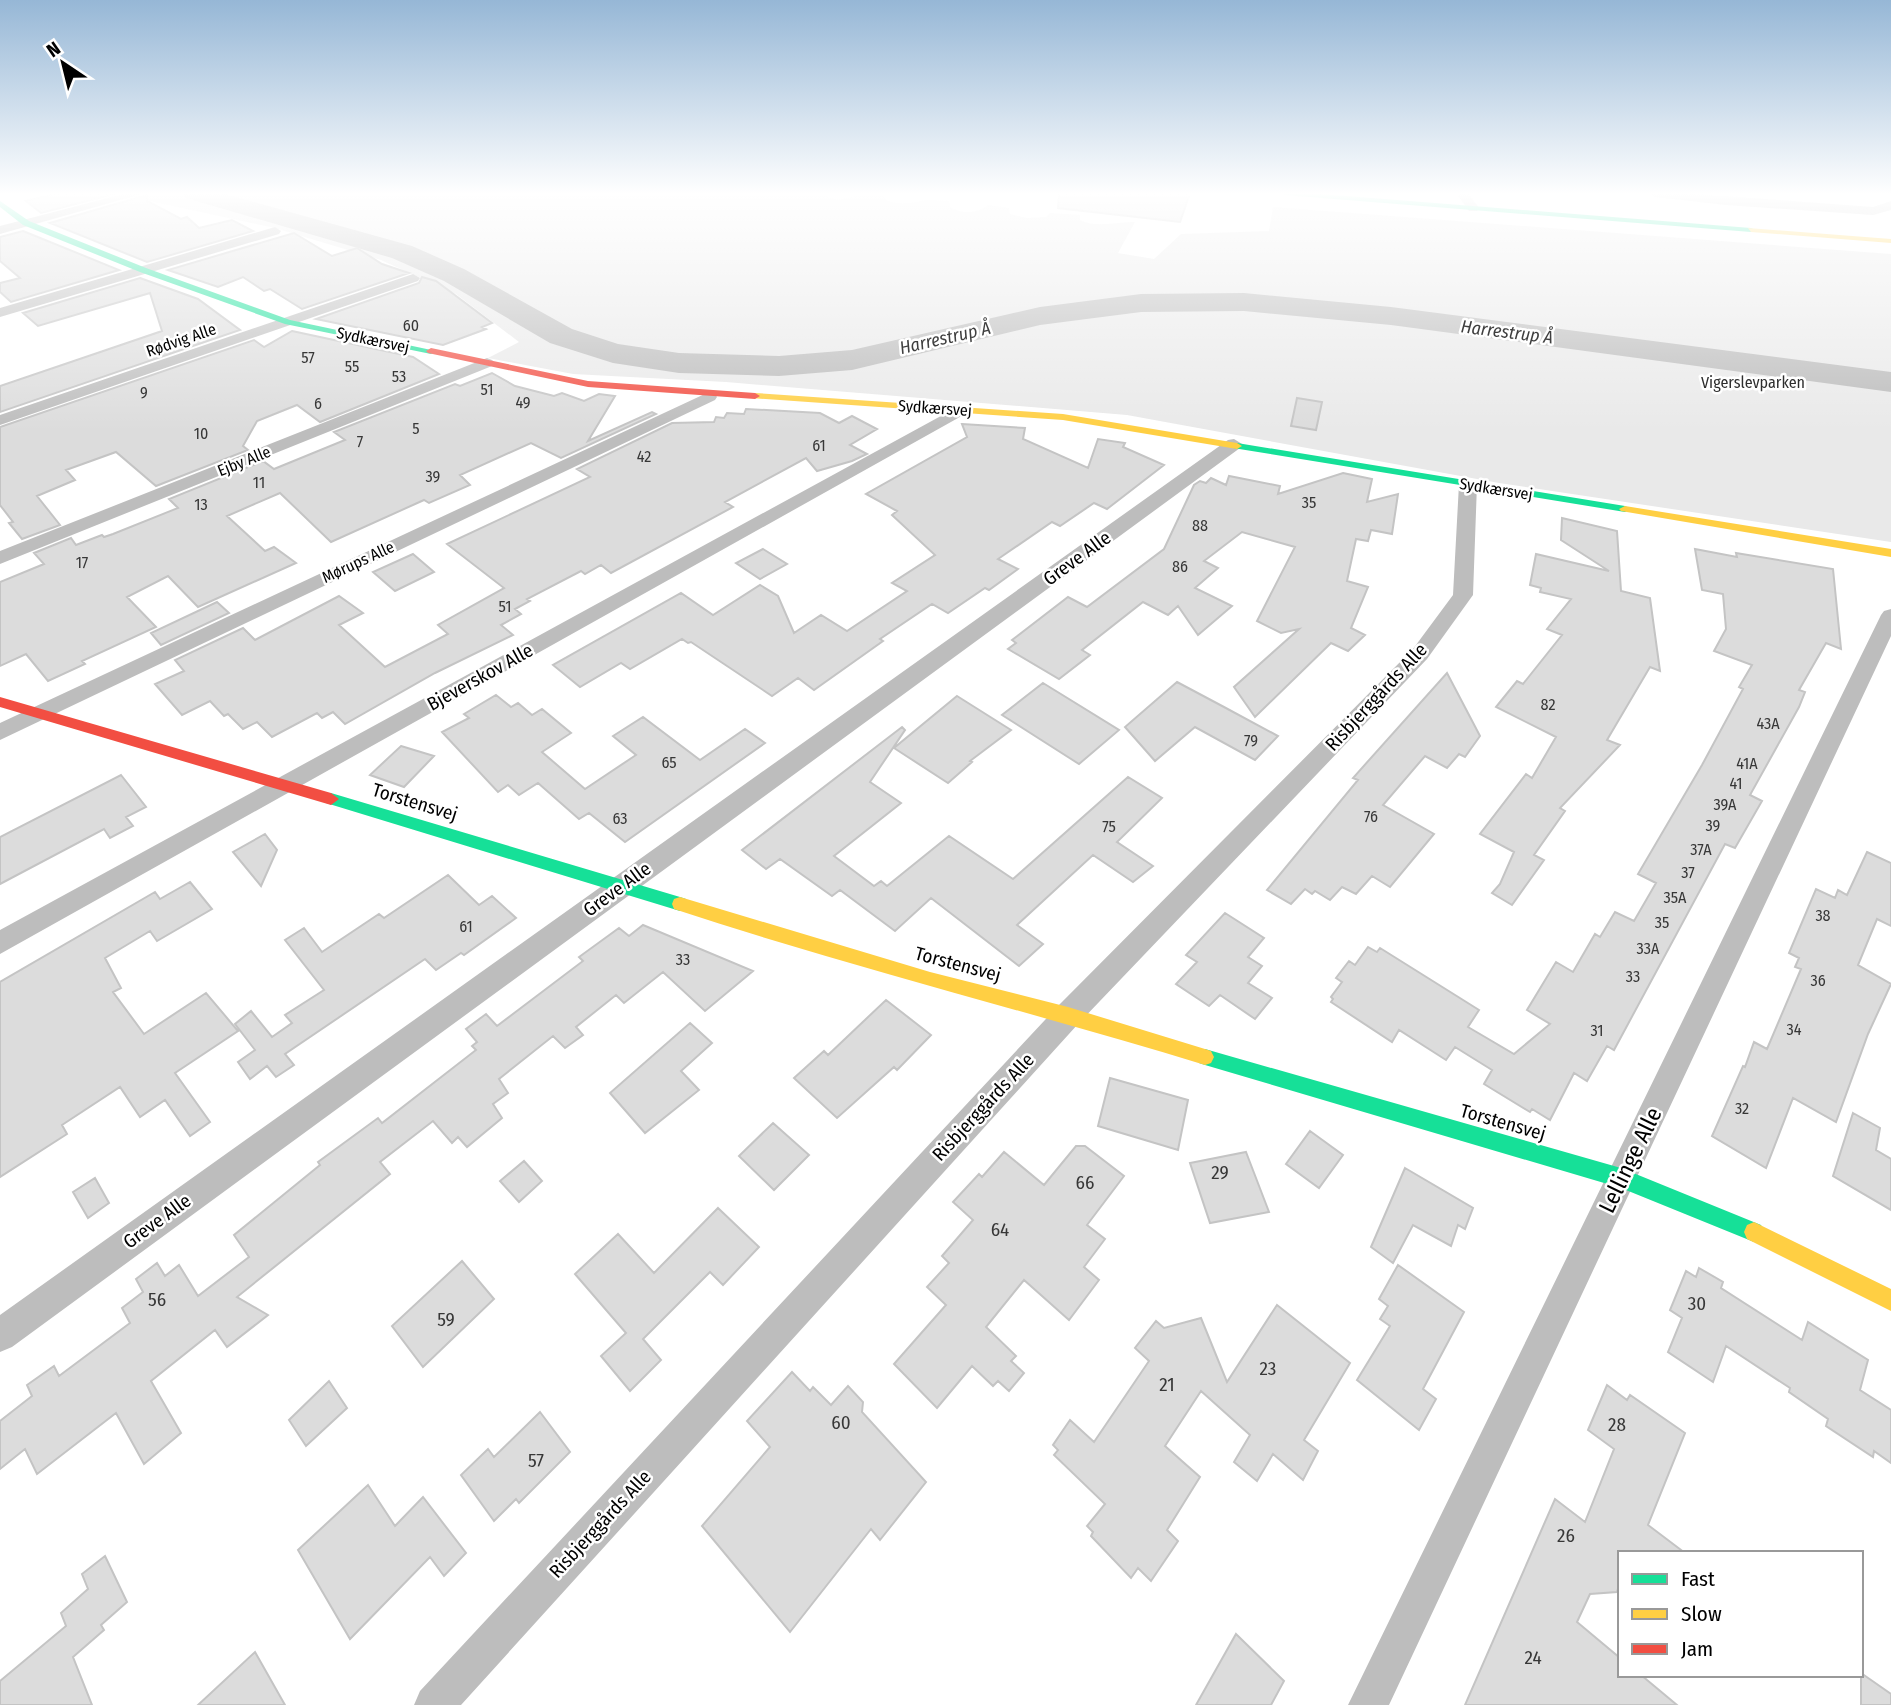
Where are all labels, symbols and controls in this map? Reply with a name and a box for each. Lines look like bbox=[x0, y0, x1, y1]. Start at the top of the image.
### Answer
north arrow bbox=[28, 28, 98, 98]
text: N bbox=[42, 37, 65, 62]
water label: Harrestrup Å bbox=[1460, 314, 1554, 349]
house number: 60 bbox=[403, 316, 419, 335]
water label: Harrestrup Å bbox=[897, 316, 993, 359]
street label: Rødvig Alle bbox=[144, 319, 219, 361]
street label: Sydkærsvej bbox=[335, 323, 411, 357]
house number: 57 bbox=[301, 348, 315, 367]
house number: 55 bbox=[345, 357, 359, 376]
house number: 53 bbox=[392, 367, 406, 386]
park label: Vigerslevparken bbox=[1701, 373, 1805, 392]
house number: 51 bbox=[481, 380, 493, 399]
house number: 9 bbox=[140, 383, 148, 402]
house number: 49 bbox=[515, 393, 531, 412]
house number: 6 bbox=[314, 394, 322, 413]
street label: Sydkærsvej bbox=[897, 396, 973, 420]
house number: 5 bbox=[412, 419, 420, 438]
house number: 10 bbox=[194, 424, 208, 443]
house number: 7 bbox=[357, 432, 364, 451]
house number: 61 bbox=[812, 436, 826, 455]
street label: Ejby Alle bbox=[215, 442, 273, 480]
house number: 42 bbox=[637, 447, 651, 466]
house number: 39 bbox=[426, 467, 441, 486]
house number: 11 bbox=[253, 473, 265, 492]
street label: Sydkærsvej bbox=[1458, 474, 1534, 504]
house number: 35 bbox=[1302, 493, 1316, 512]
house number: 13 bbox=[194, 495, 208, 514]
house number: 88 bbox=[1192, 516, 1208, 535]
street label: Greve Alle bbox=[1039, 526, 1115, 590]
street label: Mørups Alle bbox=[319, 537, 397, 587]
house number: 17 bbox=[76, 553, 89, 572]
house number: 86 bbox=[1172, 557, 1188, 576]
house number: 51 bbox=[499, 597, 511, 616]
street label: Bjeverskov Alle bbox=[423, 638, 537, 716]
street label: Risbjerggårds Alle bbox=[1320, 638, 1432, 756]
house number: 82 bbox=[1541, 695, 1555, 714]
house number: 43A bbox=[1756, 714, 1780, 733]
house number: 79 bbox=[1244, 731, 1258, 750]
house number: 65 bbox=[661, 753, 677, 772]
house number: 41A bbox=[1736, 754, 1758, 773]
house number: 41 bbox=[1729, 774, 1743, 793]
street label: Torstensvej bbox=[370, 778, 460, 826]
house number: 39A bbox=[1713, 795, 1737, 814]
house number: 76 bbox=[1364, 807, 1378, 826]
house number: 63 bbox=[612, 809, 628, 828]
house number: 39 bbox=[1706, 816, 1721, 835]
house number: 75 bbox=[1102, 817, 1116, 836]
house number: 37A bbox=[1690, 840, 1712, 859]
street label: Greve Alle bbox=[579, 857, 655, 921]
house number: 37 bbox=[1681, 863, 1695, 882]
house number: 35A bbox=[1664, 888, 1687, 907]
house number: 38 bbox=[1815, 906, 1831, 925]
house number: 35 bbox=[1655, 913, 1669, 932]
house number: 61 bbox=[459, 917, 473, 936]
house number: 33A bbox=[1637, 939, 1660, 958]
street label: Torstensvej bbox=[913, 942, 1003, 986]
house number: 33 bbox=[676, 950, 690, 969]
house number: 33 bbox=[1626, 967, 1640, 986]
house number: 36 bbox=[1810, 971, 1826, 990]
house number: 34 bbox=[1787, 1020, 1802, 1039]
house number: 31 bbox=[1590, 1021, 1604, 1040]
street label: Risbjerggårds Alle bbox=[927, 1048, 1039, 1166]
street label: Torstensvej bbox=[1458, 1099, 1548, 1145]
house number: 32 bbox=[1735, 1099, 1749, 1118]
street label: Lellinge Alle bbox=[1592, 1103, 1668, 1217]
house number: 29 bbox=[1211, 1161, 1229, 1184]
house number: 66 bbox=[1076, 1171, 1094, 1194]
street label: Greve Alle bbox=[119, 1189, 195, 1253]
house number: 64 bbox=[991, 1218, 1009, 1241]
house number: 56 bbox=[148, 1288, 166, 1311]
house number: 30 bbox=[1688, 1292, 1706, 1315]
house number: 59 bbox=[437, 1308, 455, 1331]
house number: 23 bbox=[1260, 1357, 1276, 1380]
house number: 21 bbox=[1159, 1373, 1175, 1396]
house number: 60 bbox=[831, 1411, 851, 1434]
house number: 28 bbox=[1608, 1413, 1626, 1436]
house number: 57 bbox=[528, 1449, 544, 1472]
street label: Risbjerggårds Alle bbox=[544, 1465, 656, 1583]
house number: 26 bbox=[1557, 1524, 1575, 1547]
legend bbox=[1618, 1551, 1863, 1677]
text: Fast bbox=[1681, 1566, 1715, 1592]
text: Slow bbox=[1681, 1601, 1722, 1627]
text: Jam bbox=[1681, 1636, 1713, 1662]
house number: 24 bbox=[1524, 1646, 1542, 1669]

